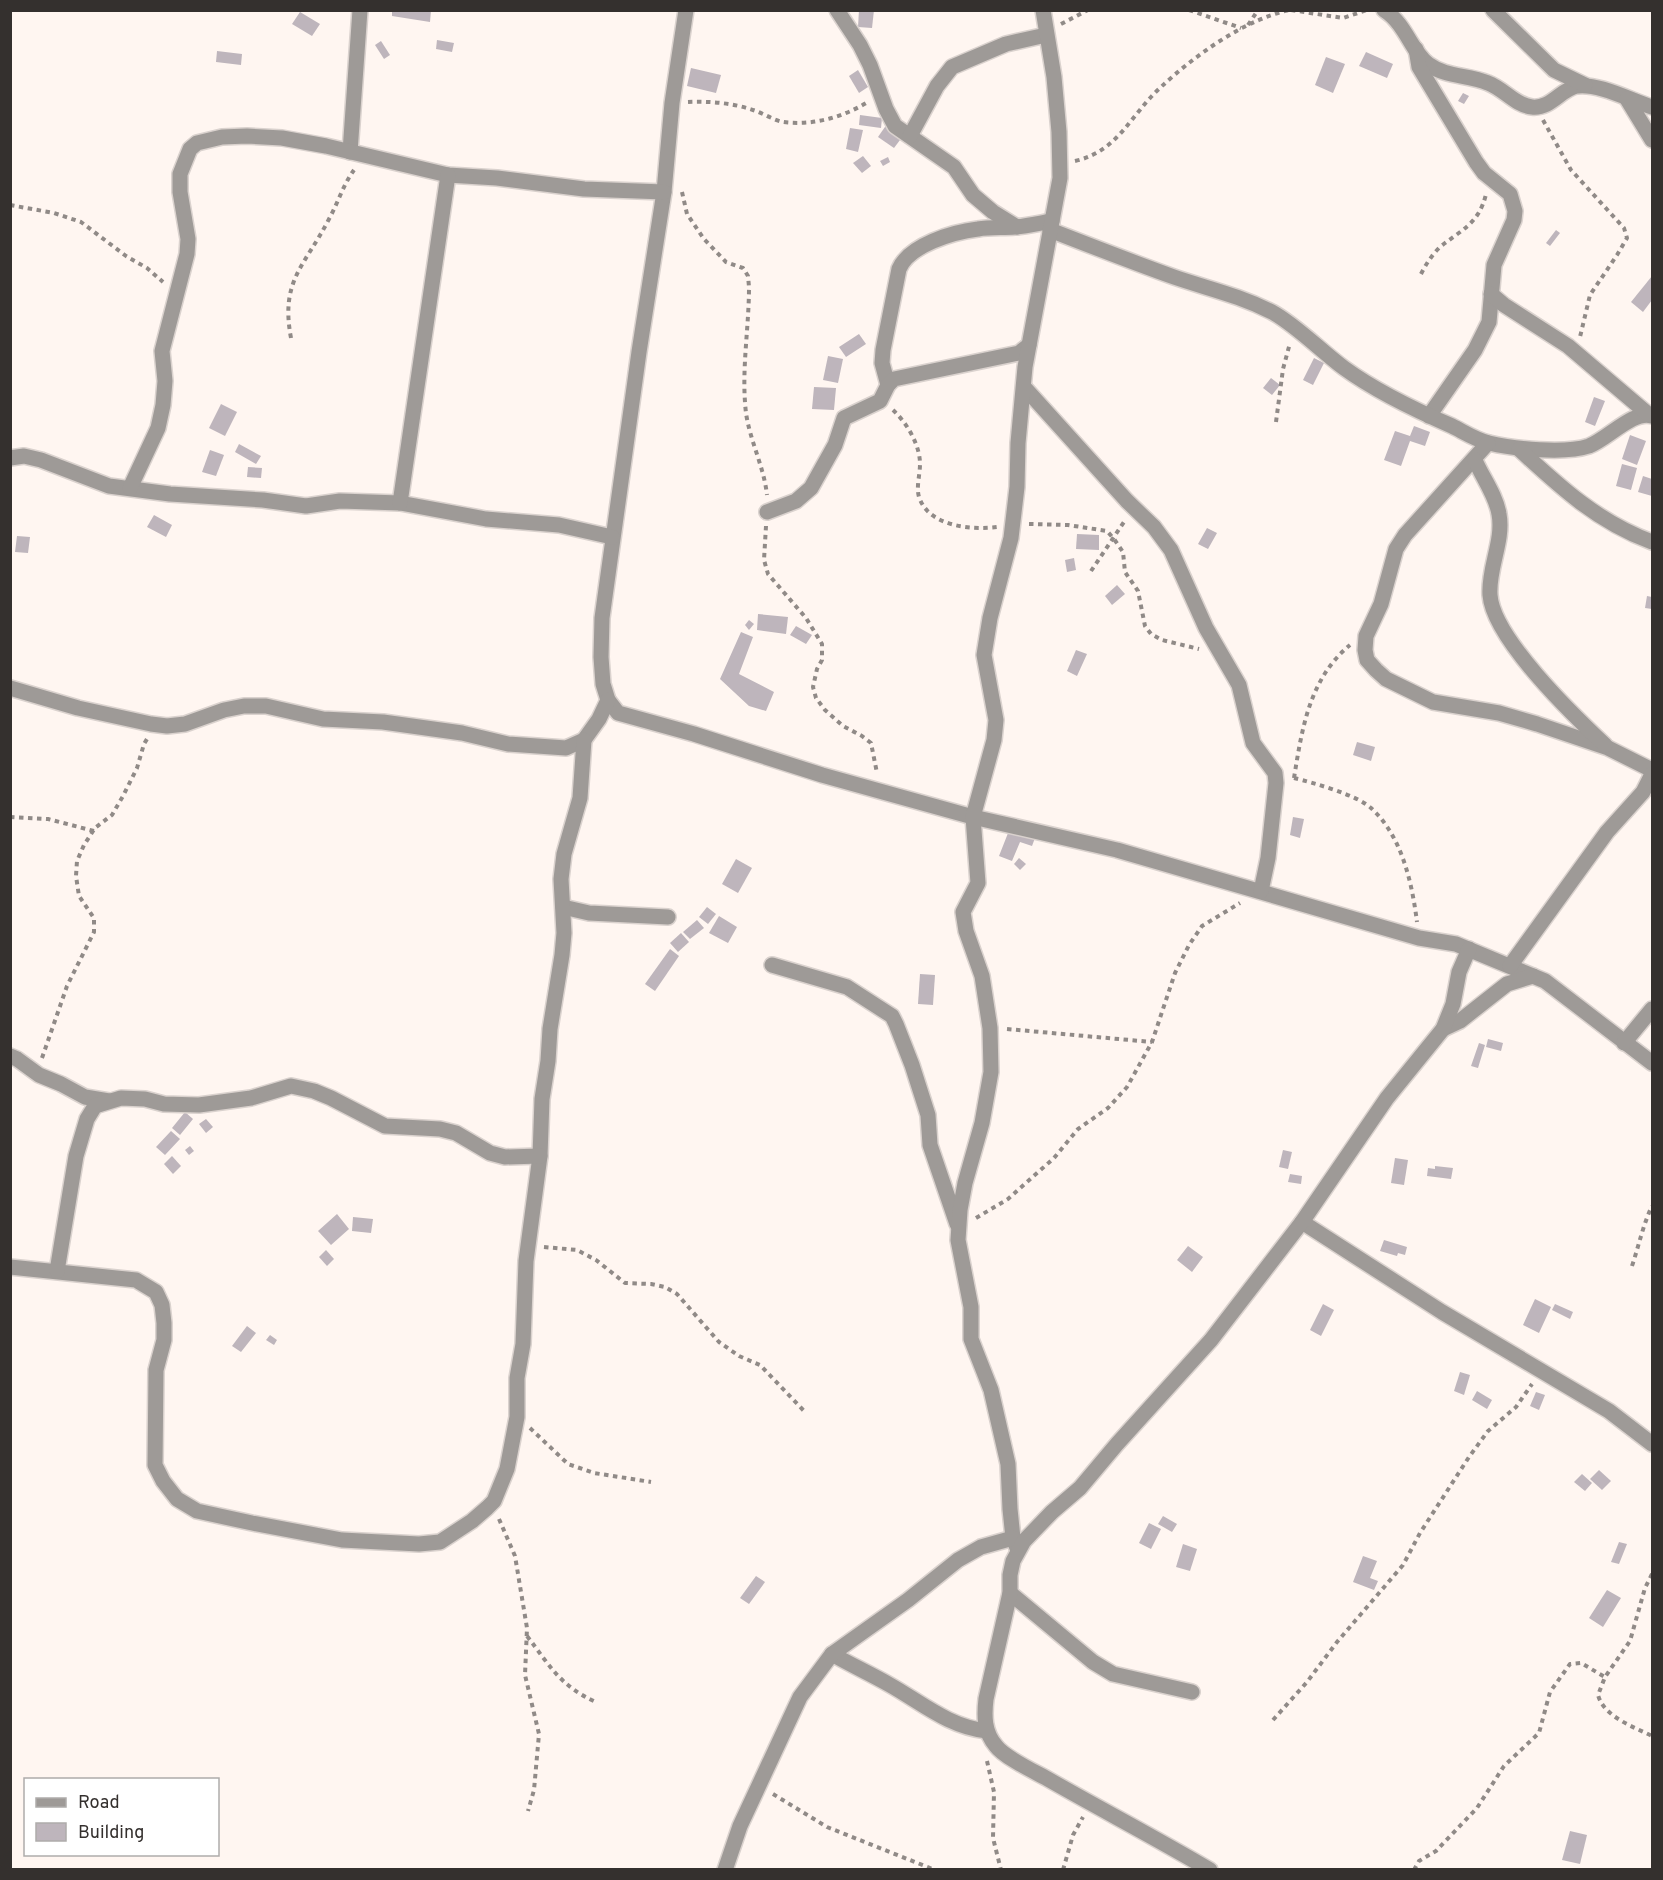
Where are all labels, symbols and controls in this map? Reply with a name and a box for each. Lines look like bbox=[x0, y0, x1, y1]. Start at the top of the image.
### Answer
legend bbox=[24, 1778, 219, 1856]
text: Road bbox=[78, 1792, 120, 1815]
text: Building bbox=[78, 1822, 144, 1845]

